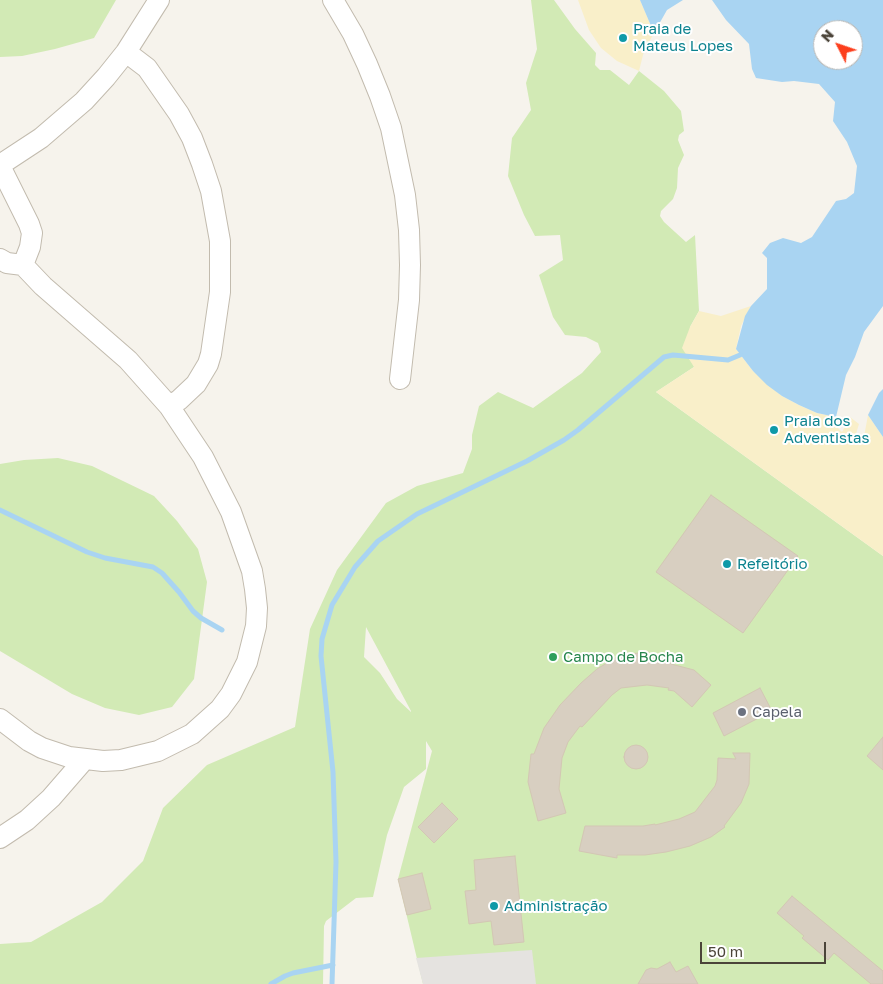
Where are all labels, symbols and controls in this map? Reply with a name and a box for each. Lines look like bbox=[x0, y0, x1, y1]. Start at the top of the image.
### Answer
place label: Praia de Mateus Lopes bbox=[633, 20, 733, 55]
north arrow bbox=[813, 20, 863, 70]
text: N bbox=[817, 26, 837, 45]
marker: Praia de Mateus Lopes bbox=[617, 32, 629, 44]
place label: Praia dos Adventistas bbox=[784, 412, 869, 447]
marker: Praia dos Adventistas bbox=[768, 424, 780, 436]
place label: Refeitório bbox=[737, 555, 808, 573]
marker: Refeitório bbox=[721, 558, 733, 570]
place label: Campo de Bocha bbox=[563, 648, 684, 666]
marker: Campo de Bocha bbox=[547, 651, 559, 663]
place label: Capela bbox=[752, 703, 802, 721]
marker: Capela bbox=[736, 706, 748, 718]
place label: Administração bbox=[504, 897, 607, 915]
marker: Administração bbox=[488, 900, 500, 912]
scale bar bbox=[703, 932, 829, 964]
text: 50 m bbox=[708, 942, 743, 960]

